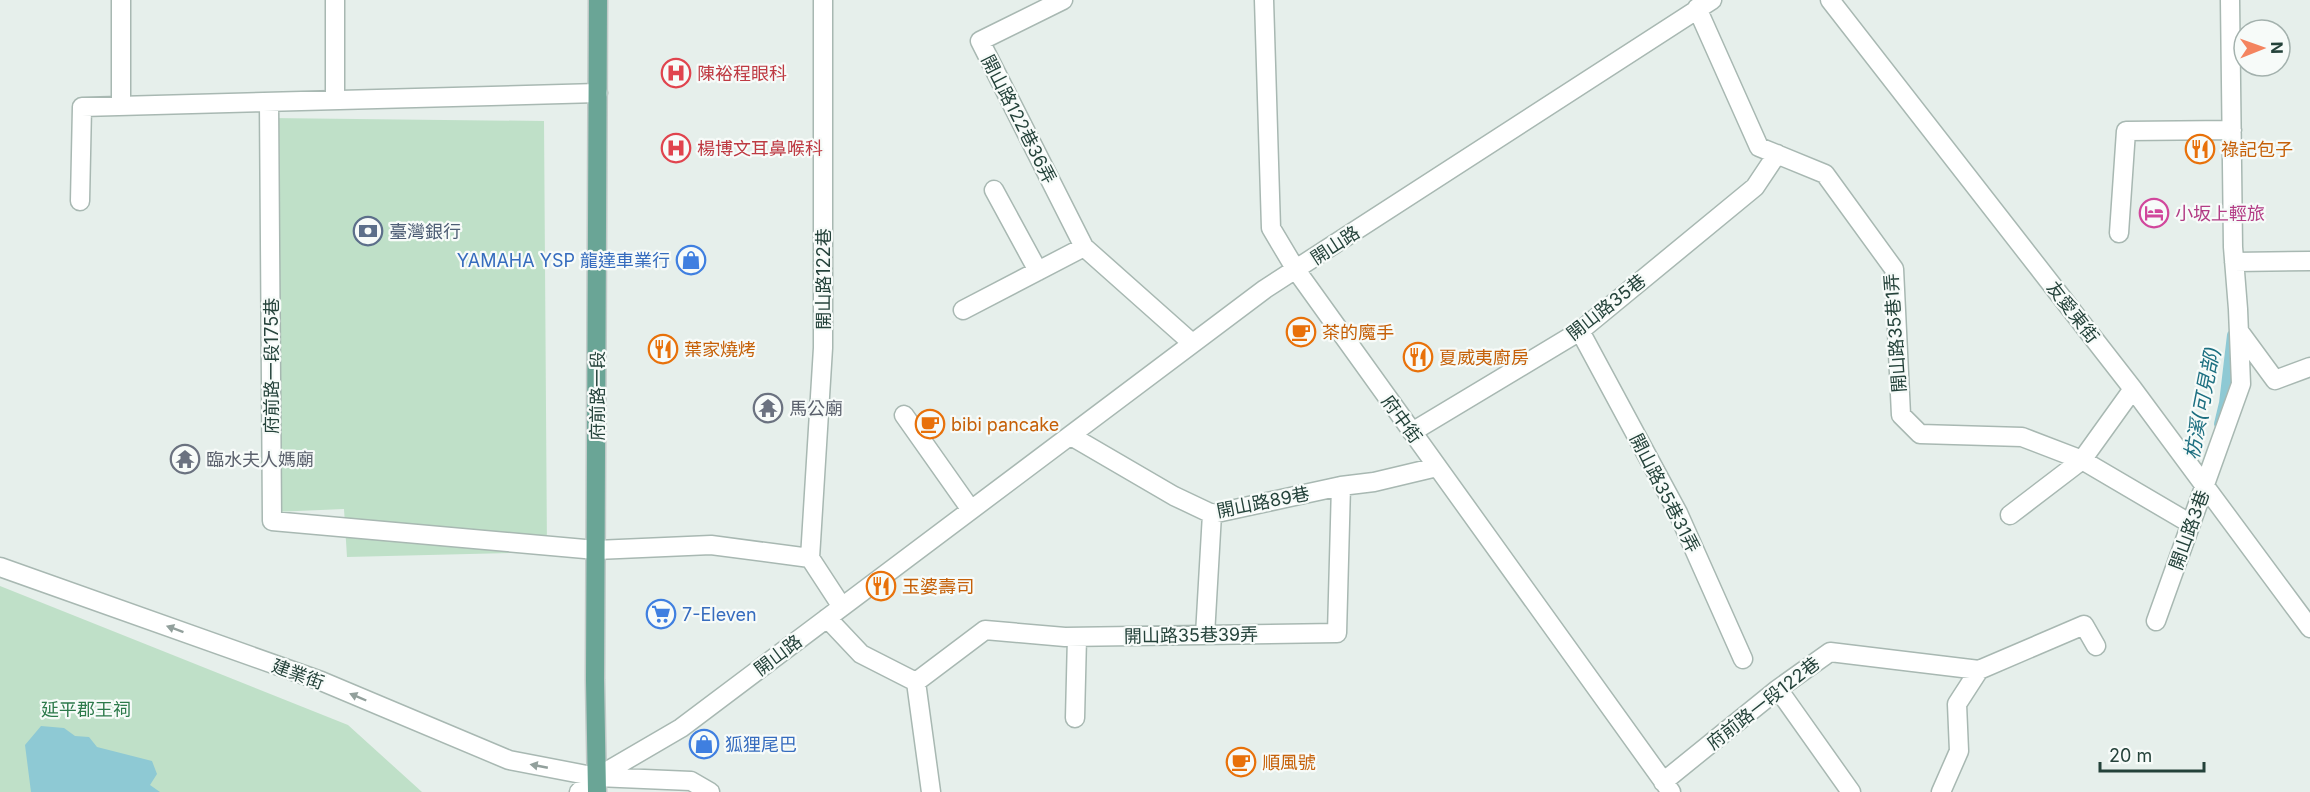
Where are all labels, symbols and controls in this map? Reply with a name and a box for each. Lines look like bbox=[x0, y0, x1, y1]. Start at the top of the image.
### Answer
north arrow bbox=[2232, 18, 2292, 78]
text: N bbox=[2267, 41, 2287, 54]
street label: 開山路122巷36弄 bbox=[978, 51, 1060, 187]
hospital icon: 陳裕程眼科 bbox=[660, 57, 692, 89]
place label: 陳裕程眼科 bbox=[697, 63, 787, 84]
hospital icon: 楊博文耳鼻喉科 bbox=[660, 132, 692, 164]
restaurant icon: 祿記包子 bbox=[2184, 133, 2216, 165]
place label: 楊博文耳鼻喉科 bbox=[697, 138, 823, 159]
place label: 祿記包子 bbox=[2221, 139, 2293, 160]
hotel icon: 小坂上輕旅 bbox=[2138, 197, 2170, 229]
place label: 小坂上輕旅 bbox=[2175, 203, 2265, 224]
bank icon: 臺灣銀行 bbox=[352, 215, 384, 247]
place label: 臺灣銀行 bbox=[389, 221, 461, 242]
street label: 開山路 bbox=[1307, 221, 1363, 269]
street label: 開山路122巷 bbox=[813, 228, 834, 330]
shop icon: YAMAHA YSP 龍達車業行 bbox=[675, 244, 707, 276]
place label: YAMAHA YSP 龍達車業行 bbox=[457, 250, 670, 271]
street label: 開山路35巷 bbox=[1562, 270, 1650, 344]
street label: 開山路35巷1弄 bbox=[1880, 273, 1910, 393]
street label: 友愛東街 bbox=[2043, 277, 2103, 347]
street label: 府前路一段175巷 bbox=[261, 298, 282, 434]
cafe icon: 茶的魔手 bbox=[1285, 316, 1317, 348]
place label: 茶的魔手 bbox=[1322, 322, 1394, 343]
restaurant icon: 葉家燒烤 bbox=[647, 333, 679, 365]
place label: 葉家燒烤 bbox=[684, 339, 756, 360]
restaurant icon: 夏威夷廚房 bbox=[1402, 341, 1434, 373]
water label: 枋溪(可見部) bbox=[2179, 344, 2225, 462]
place label: 夏威夷廚房 bbox=[1439, 347, 1529, 368]
street label: 府前路一段 bbox=[587, 351, 608, 441]
street label: 府中街 bbox=[1378, 391, 1426, 447]
temple icon: 馬公廟 bbox=[752, 392, 784, 424]
place label: 馬公廟 bbox=[789, 398, 843, 419]
cafe icon: bibi pancake bbox=[914, 408, 946, 440]
place label: bibi pancake bbox=[951, 414, 1059, 435]
street label: 開山路35巷31弄 bbox=[1626, 430, 1704, 556]
temple icon: 臨水夫人媽廟 bbox=[169, 443, 201, 475]
place label: 臨水夫人媽廟 bbox=[206, 449, 314, 470]
street label: 開山路89巷 bbox=[1215, 483, 1311, 521]
street label: 開山路3巷 bbox=[2165, 487, 2213, 573]
restaurant icon: 玉婆壽司 bbox=[865, 570, 897, 602]
place label: 玉婆壽司 bbox=[902, 576, 974, 597]
supermarket icon: 7-Eleven bbox=[645, 598, 677, 630]
place label: 7-Eleven bbox=[682, 604, 757, 625]
street label: 開山路35巷39弄 bbox=[1124, 623, 1258, 647]
one-way arrow bbox=[166, 624, 184, 634]
street label: 開山路 bbox=[750, 630, 806, 680]
street label: 府前路一段122巷 bbox=[1702, 652, 1824, 754]
street label: 建業街 bbox=[269, 655, 327, 693]
one-way arrow bbox=[348, 692, 366, 702]
park label: 延平郡王祠 bbox=[41, 699, 131, 720]
shop icon: 狐狸尾巴 bbox=[688, 728, 720, 760]
place label: 狐狸尾巴 bbox=[725, 734, 797, 755]
scale bar bbox=[2100, 735, 2204, 773]
text: 20 m bbox=[2109, 745, 2152, 766]
cafe icon: 順風號 bbox=[1225, 746, 1257, 778]
place label: 順風號 bbox=[1262, 752, 1316, 773]
one-way arrow bbox=[530, 761, 549, 770]

